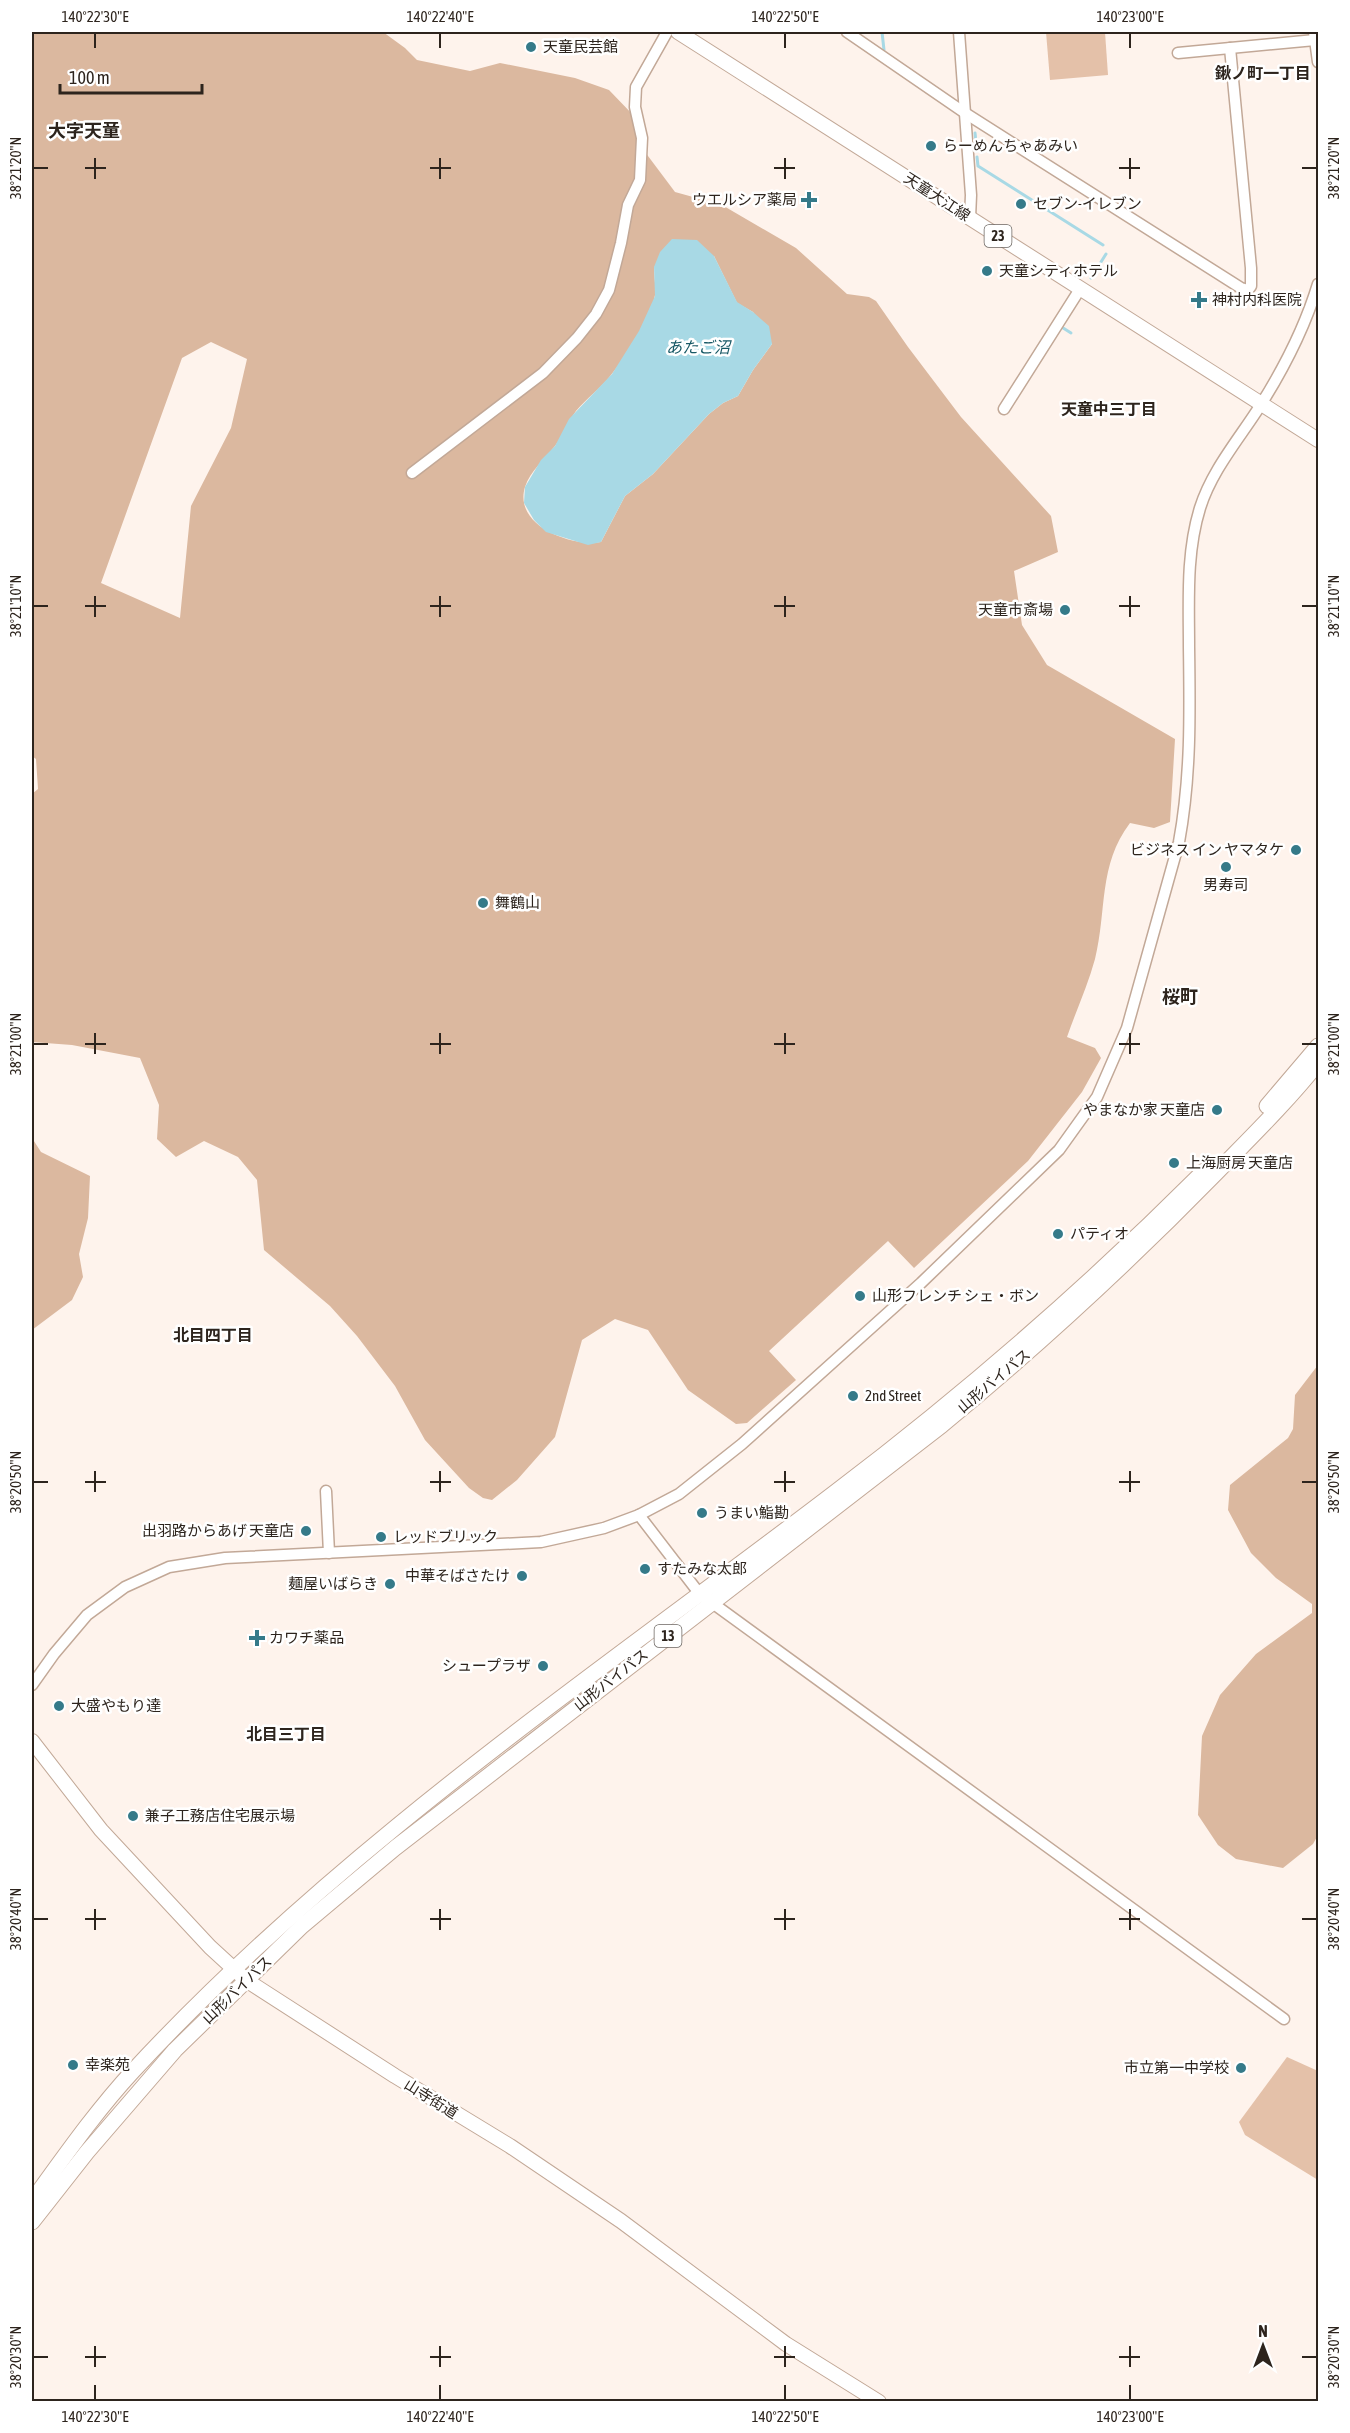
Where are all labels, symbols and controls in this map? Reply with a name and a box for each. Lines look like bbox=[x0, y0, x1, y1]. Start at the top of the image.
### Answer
text: 140°22'30"E bbox=[61, 8, 129, 25]
text: 140°22'40"E bbox=[406, 8, 474, 25]
text: 140°22'50"E bbox=[751, 8, 819, 25]
text: 140°23'00"E bbox=[1096, 8, 1164, 25]
place label: 天童民芸館 bbox=[543, 38, 618, 55]
marker: 天童民芸館 bbox=[524, 40, 538, 54]
scale bar bbox=[60, 57, 202, 95]
district label: 鍬ノ町一丁目 bbox=[1215, 64, 1311, 82]
text: 100 m bbox=[69, 67, 110, 88]
district label: 大字天童 bbox=[48, 120, 120, 141]
text: 38°21'20"N bbox=[7, 137, 24, 199]
place label: らーめんちゃあみい bbox=[943, 137, 1078, 154]
text: 38°21'20"N bbox=[1325, 137, 1342, 199]
marker: らーめんちゃあみい bbox=[924, 139, 938, 153]
street label: 天童大江線 bbox=[901, 169, 973, 224]
place label: ウエルシア薬局 bbox=[692, 191, 797, 208]
marker: ウエルシア薬局 bbox=[802, 193, 816, 207]
place label: セブン-イレブン bbox=[1033, 195, 1142, 212]
marker: セブン-イレブン bbox=[1014, 197, 1028, 211]
road number: 23 bbox=[984, 225, 1012, 247]
place label: 天童シティホテル bbox=[999, 262, 1118, 279]
marker: 天童シティホテル bbox=[980, 264, 994, 278]
marker: 神村内科医院 bbox=[1190, 291, 1208, 309]
place label: 神村内科医院 bbox=[1212, 291, 1302, 308]
water label: あたご沼 bbox=[666, 338, 732, 356]
district label: 天童中三丁目 bbox=[1061, 400, 1157, 418]
text: 38°21'10"N bbox=[7, 575, 24, 637]
text: 38°21'10"N bbox=[1325, 575, 1342, 637]
place label: 天童市斎場 bbox=[978, 601, 1053, 618]
marker: 天童市斎場 bbox=[1058, 603, 1072, 617]
place label: ビジネス イン ヤマタケ bbox=[1130, 841, 1284, 858]
marker: ビジネス イン ヤマタケ bbox=[1289, 843, 1303, 857]
marker: 男寿司 bbox=[1219, 860, 1233, 874]
place label: 男寿司 bbox=[1203, 876, 1249, 893]
place label: 舞鶴山 bbox=[495, 894, 540, 911]
marker: 舞鶴山 bbox=[476, 896, 490, 910]
district label: 桜町 bbox=[1162, 986, 1198, 1007]
text: 38°21'00"N bbox=[7, 1013, 24, 1075]
text: 38°21'00"N bbox=[1325, 1013, 1342, 1075]
place label: やまなか家 天童店 bbox=[1083, 1101, 1205, 1118]
marker: やまなか家 天童店 bbox=[1210, 1103, 1224, 1117]
place label: 上海厨房 天童店 bbox=[1186, 1154, 1293, 1171]
marker: 上海厨房 天童店 bbox=[1167, 1156, 1181, 1170]
place label: パティオ bbox=[1070, 1225, 1129, 1242]
marker: パティオ bbox=[1051, 1227, 1065, 1241]
place label: 山形フレンチ シェ・ボン bbox=[872, 1287, 1039, 1304]
marker: 山形フレンチ シェ・ボン bbox=[853, 1289, 867, 1303]
district label: 北目四丁目 bbox=[173, 1326, 253, 1344]
street label: 山形バイパス bbox=[954, 1345, 1034, 1416]
place label: 2nd Street bbox=[865, 1387, 921, 1404]
marker: 2nd Street bbox=[846, 1389, 860, 1403]
text: 38°20'50"N bbox=[7, 1451, 24, 1513]
text: 38°20'50"N bbox=[1325, 1451, 1342, 1513]
place label: うまい鮨勘 bbox=[714, 1504, 789, 1521]
marker: うまい鮨勘 bbox=[695, 1506, 709, 1520]
place label: 出羽路からあげ 天童店 bbox=[142, 1522, 294, 1539]
marker: 出羽路からあげ 天童店 bbox=[299, 1524, 313, 1538]
place label: レッドブリック bbox=[393, 1528, 498, 1545]
marker: レッドブリック bbox=[374, 1530, 388, 1544]
place label: すたみな太郎 bbox=[657, 1560, 747, 1577]
marker: すたみな太郎 bbox=[638, 1562, 652, 1576]
place label: 中華そばさたけ bbox=[405, 1567, 510, 1584]
marker: 中華そばさたけ bbox=[515, 1569, 529, 1583]
place label: 麺屋いばらき bbox=[288, 1575, 378, 1592]
marker: 麺屋いばらき bbox=[383, 1577, 397, 1591]
road number: 13 bbox=[654, 1625, 682, 1647]
place label: カワチ薬品 bbox=[269, 1629, 344, 1646]
marker: カワチ薬品 bbox=[250, 1631, 264, 1645]
street label: 山形バイパス bbox=[570, 1645, 651, 1714]
place label: シュープラザ bbox=[442, 1657, 531, 1674]
marker: シュープラザ bbox=[536, 1659, 550, 1673]
place label: 大盛やもり達 bbox=[71, 1697, 161, 1714]
marker: 大盛やもり達 bbox=[52, 1699, 66, 1713]
district label: 北目三丁目 bbox=[246, 1725, 326, 1743]
place label: 兼子工務店住宅展示場 bbox=[145, 1807, 295, 1824]
marker: 兼子工務店住宅展示場 bbox=[126, 1809, 140, 1823]
text: 38°20'40"N bbox=[7, 1888, 24, 1950]
text: 38°20'40"N bbox=[1325, 1888, 1342, 1950]
street label: 山形バイパス bbox=[198, 1952, 275, 2027]
place label: 幸楽苑 bbox=[85, 2056, 130, 2073]
marker: 幸楽苑 bbox=[66, 2058, 80, 2072]
place label: 市立第一中学校 bbox=[1124, 2059, 1229, 2076]
marker: 市立第一中学校 bbox=[1234, 2061, 1248, 2075]
street label: 山寺街道 bbox=[401, 2075, 461, 2122]
north arrow bbox=[1233, 2316, 1293, 2376]
text: N bbox=[1258, 2322, 1268, 2340]
text: 38°20'30"N bbox=[7, 2326, 24, 2388]
text: 38°20'30"N bbox=[1325, 2326, 1342, 2388]
text: 140°22'30"E bbox=[61, 2408, 129, 2425]
text: 140°22'40"E bbox=[406, 2408, 474, 2425]
text: 140°22'50"E bbox=[751, 2408, 819, 2425]
text: 140°23'00"E bbox=[1096, 2408, 1164, 2425]

